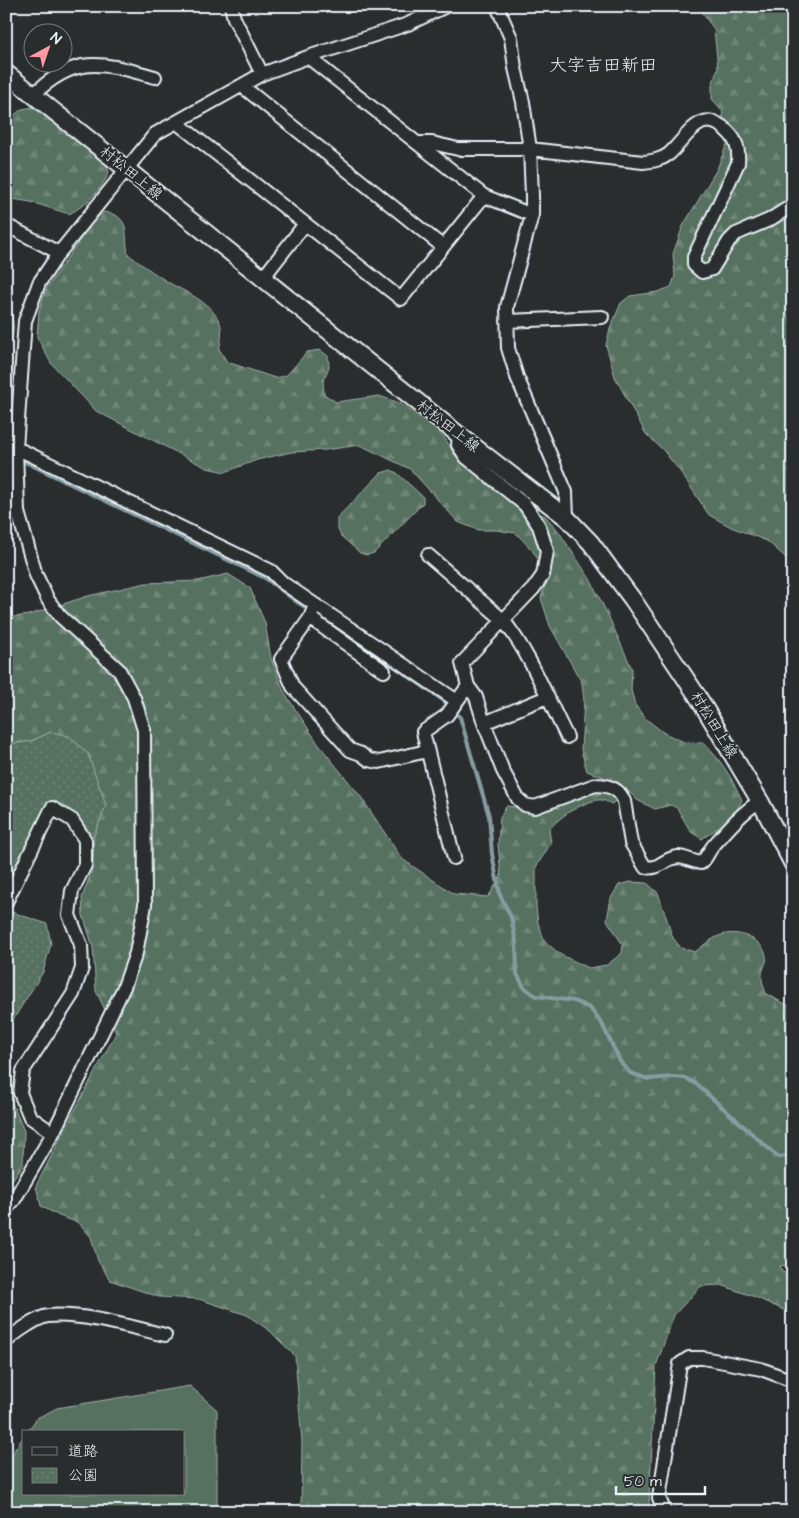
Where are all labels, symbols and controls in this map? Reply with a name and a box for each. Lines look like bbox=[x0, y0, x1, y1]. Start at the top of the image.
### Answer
north arrow bbox=[22, 22, 72, 72]
text: N bbox=[46, 28, 66, 49]
district label: 大字吉田新田 bbox=[549, 53, 657, 78]
street label: 村松田上線 bbox=[95, 141, 167, 205]
street label: 村松田上線 bbox=[412, 395, 484, 457]
street label: 村松田上線 bbox=[686, 687, 742, 763]
legend bbox=[22, 1430, 185, 1496]
text: 道路 bbox=[68, 1441, 98, 1462]
scale bar bbox=[616, 1463, 705, 1495]
text: 公園 bbox=[68, 1465, 98, 1486]
text: 50 m bbox=[624, 1471, 662, 1492]

